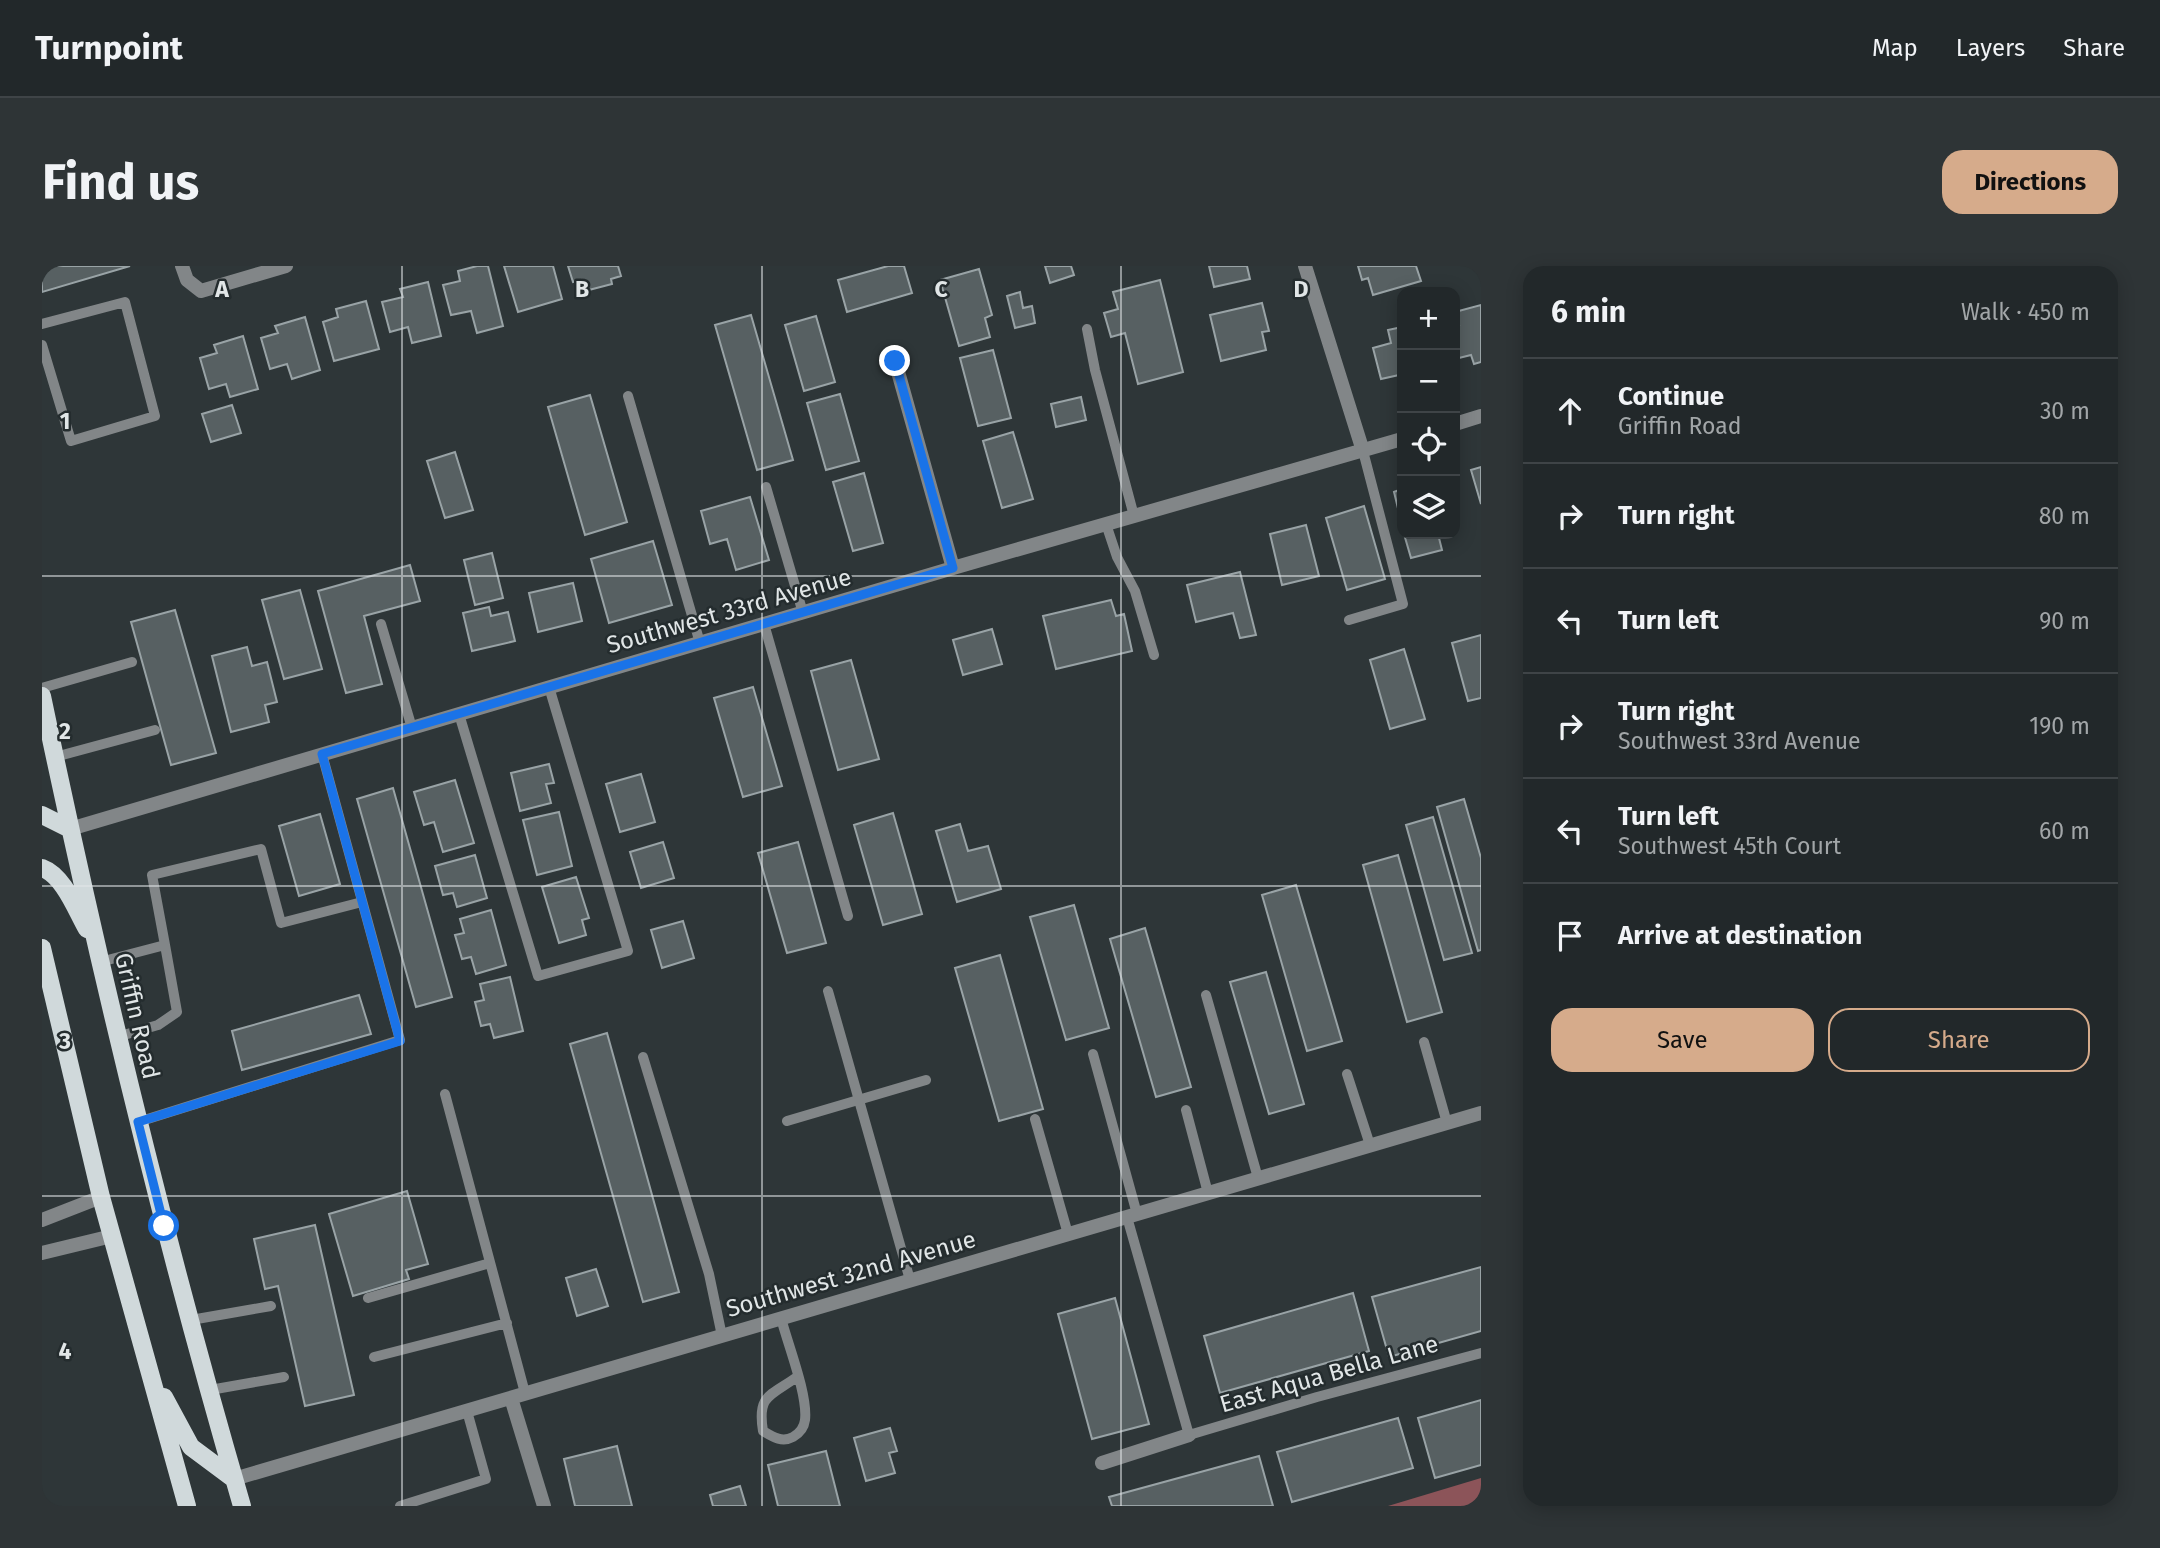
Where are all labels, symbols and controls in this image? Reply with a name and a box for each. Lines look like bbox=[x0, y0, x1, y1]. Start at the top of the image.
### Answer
text: Turnpoint bbox=[35, 28, 183, 68]
text: Map bbox=[1872, 34, 1918, 62]
text: Layers bbox=[1956, 34, 2025, 62]
text: Share bbox=[2063, 34, 2125, 62]
button: Directions bbox=[1942, 150, 2118, 214]
text: Find us bbox=[42, 153, 199, 212]
text: A bbox=[214, 275, 229, 303]
text: B bbox=[575, 275, 589, 303]
text: C bbox=[934, 275, 948, 303]
text: D bbox=[1294, 275, 1309, 303]
map controls bbox=[1397, 287, 1460, 539]
button: + bbox=[1397, 287, 1460, 350]
text: 6 min bbox=[1551, 294, 1626, 330]
text: Walk · 450 m bbox=[1961, 298, 2090, 326]
route end bbox=[879, 345, 910, 376]
button: − bbox=[1397, 350, 1460, 413]
text: Continue bbox=[1618, 381, 1724, 412]
icon: ahead bbox=[1551, 392, 1589, 430]
text: 30 m bbox=[2040, 397, 2090, 425]
text: 1 bbox=[60, 407, 70, 435]
text: Griffin Road bbox=[1618, 412, 1741, 440]
button: locate bbox=[1397, 413, 1460, 476]
button: layers bbox=[1397, 476, 1460, 539]
icon: right bbox=[1551, 497, 1589, 535]
text: Turn right bbox=[1618, 500, 1735, 531]
text: 80 m bbox=[2039, 502, 2090, 530]
street label: Southwest 33rd Avenue bbox=[603, 563, 855, 659]
icon: left bbox=[1551, 602, 1589, 640]
text: Turn left bbox=[1618, 605, 1719, 636]
text: 90 m bbox=[2039, 607, 2090, 635]
text: Turn right bbox=[1618, 696, 1735, 727]
icon: right bbox=[1551, 707, 1589, 745]
text: 190 m bbox=[2029, 712, 2090, 740]
text: 2 bbox=[59, 717, 71, 745]
text: Southwest 33rd Avenue bbox=[1618, 727, 1861, 755]
text: Turn left bbox=[1618, 801, 1719, 832]
icon: left bbox=[1551, 812, 1589, 850]
text: 60 m bbox=[2039, 817, 2090, 845]
text: Southwest 45th Court bbox=[1618, 832, 1841, 860]
icon: arrive bbox=[1551, 917, 1589, 955]
text: Arrive at destination bbox=[1618, 920, 1862, 951]
street label: Griffin Road bbox=[109, 950, 165, 1082]
button: Save bbox=[1551, 1008, 1814, 1072]
button: Share bbox=[1828, 1008, 2090, 1072]
text: 3 bbox=[58, 1027, 71, 1055]
route start bbox=[148, 1210, 179, 1241]
street label: Southwest 32nd Avenue bbox=[723, 1225, 979, 1323]
street label: East Aqua Bella Lane bbox=[1216, 1329, 1442, 1419]
text: 4 bbox=[59, 1337, 72, 1365]

